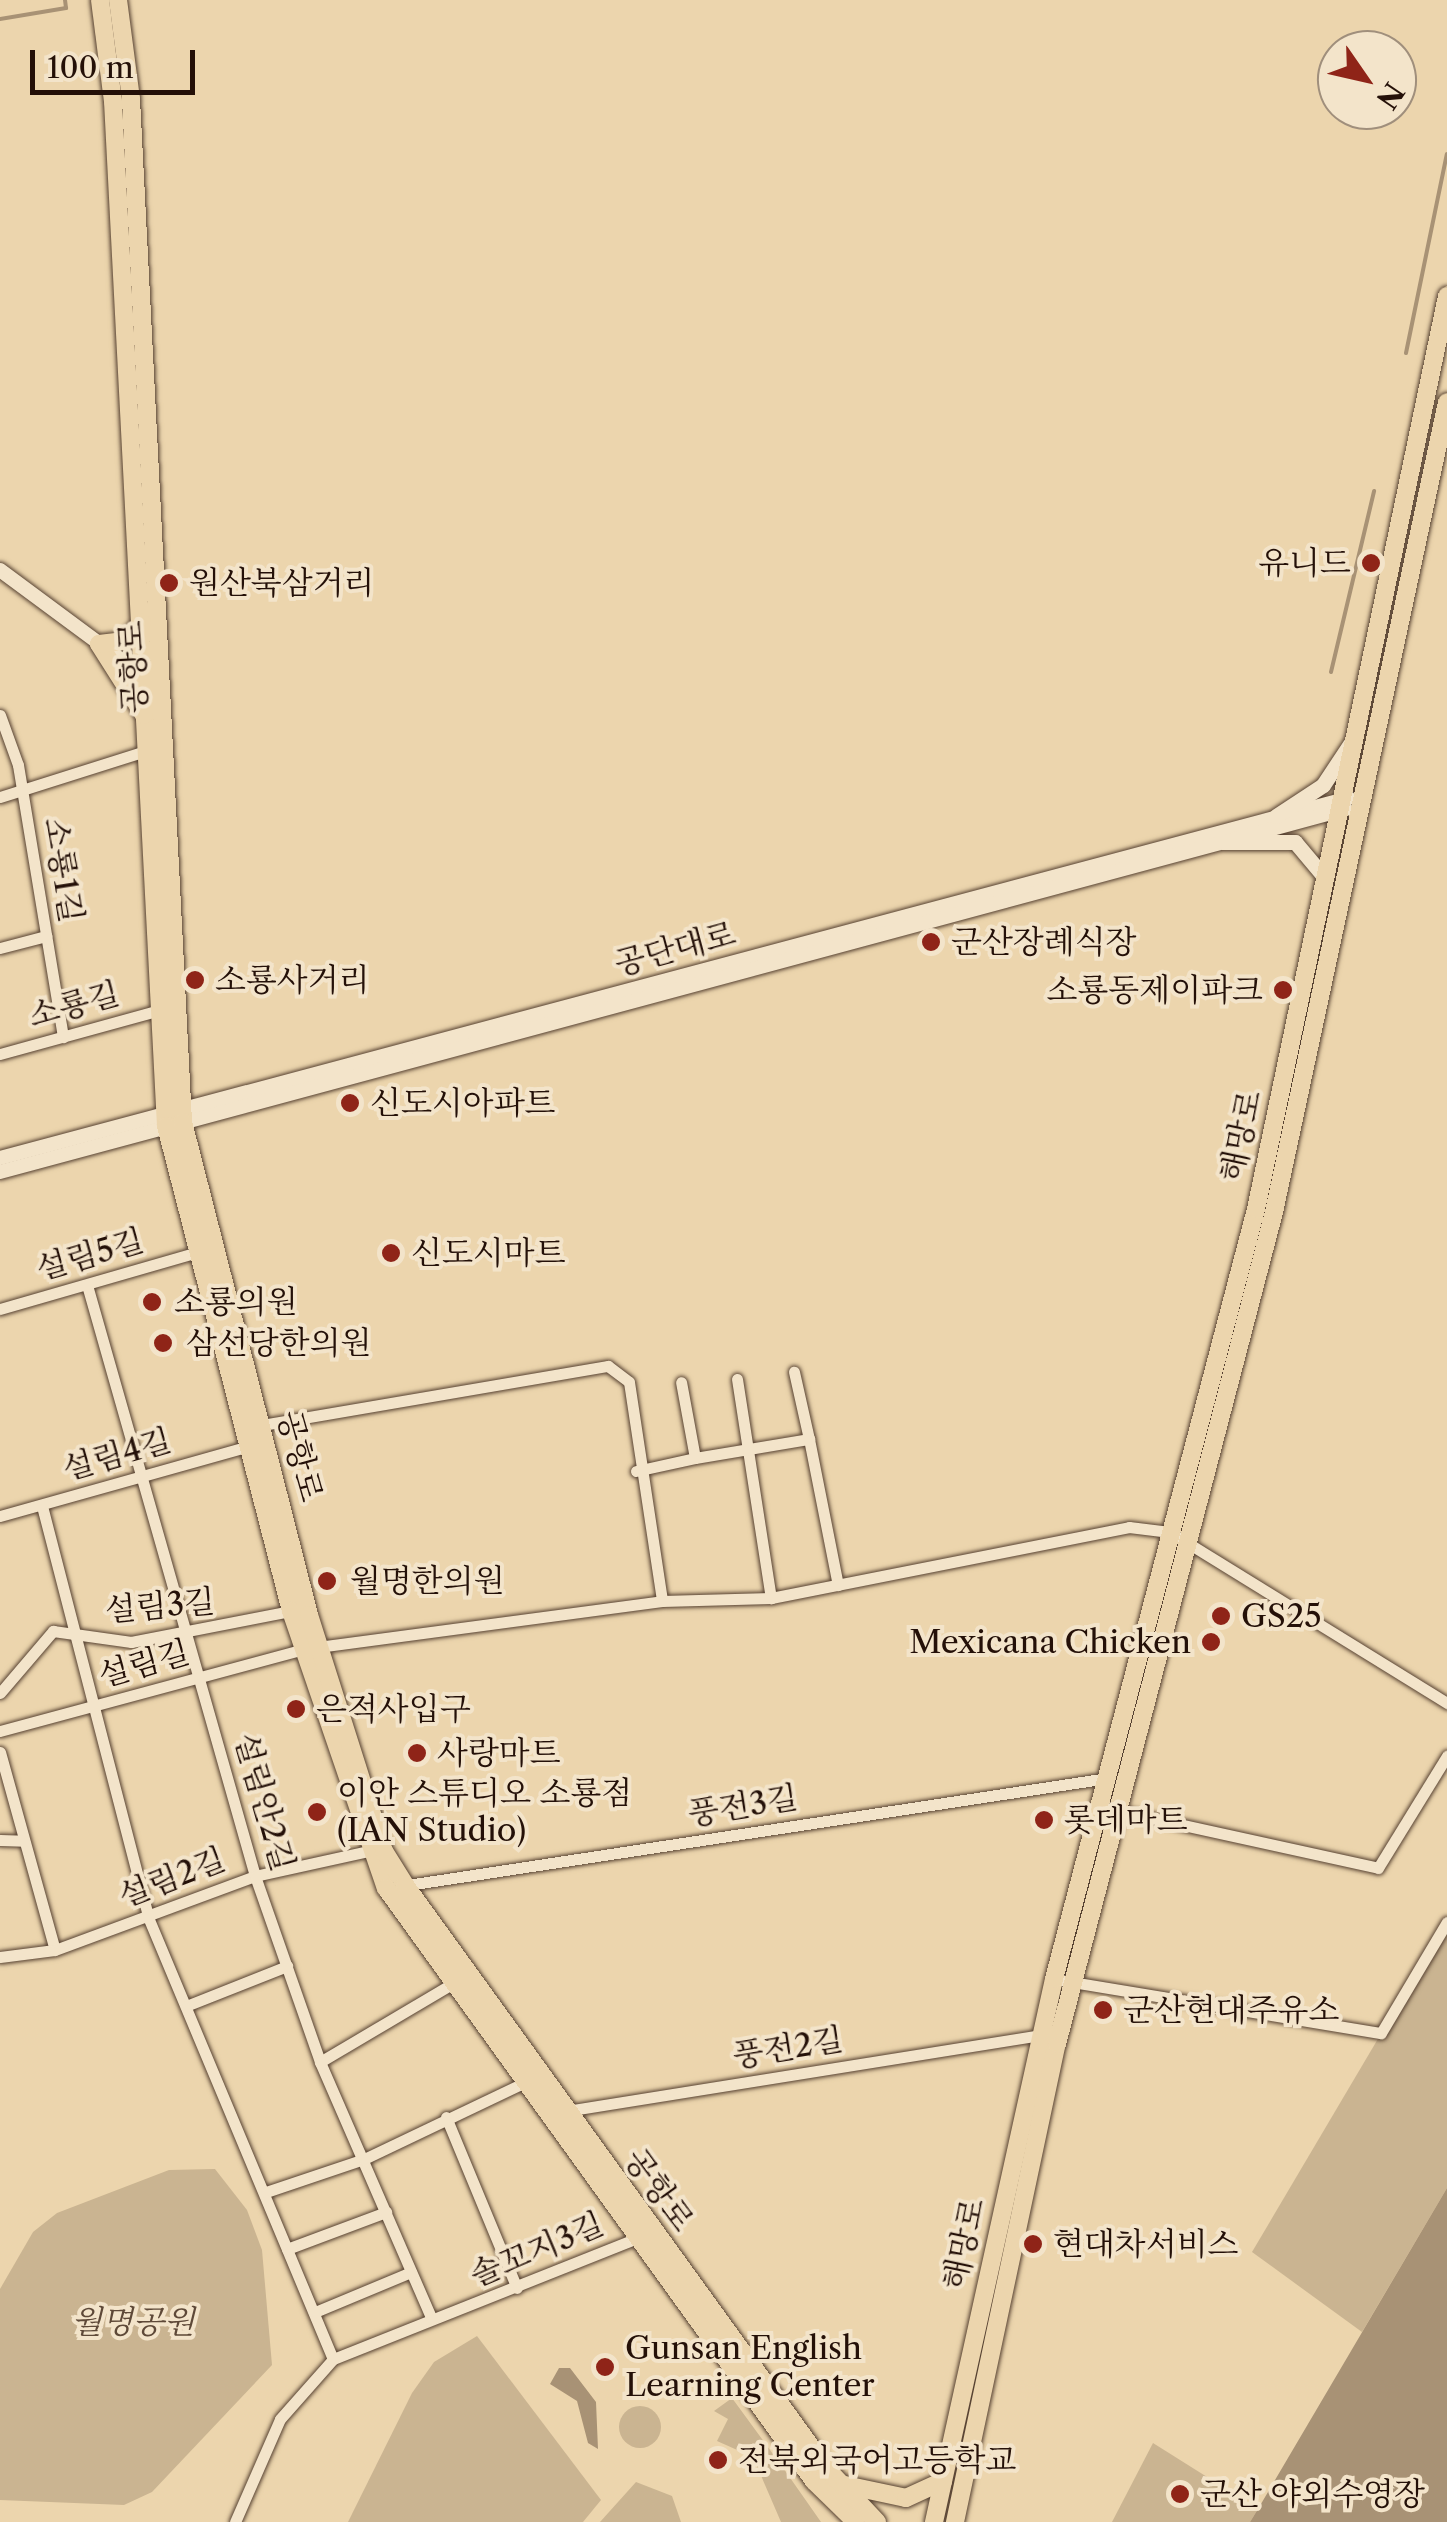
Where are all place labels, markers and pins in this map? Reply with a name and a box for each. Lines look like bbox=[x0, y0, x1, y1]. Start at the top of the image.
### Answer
place label: 유니드 bbox=[1258, 544, 1351, 582]
marker: 유니드 bbox=[1360, 552, 1382, 574]
place label: 원산북삼거리 bbox=[189, 564, 374, 602]
marker: 원산북삼거리 bbox=[158, 572, 180, 594]
place label: 군산장례식장 bbox=[951, 923, 1136, 961]
marker: 군산장례식장 bbox=[920, 931, 942, 953]
place label: 소룡사거리 bbox=[215, 961, 370, 999]
marker: 소룡사거리 bbox=[184, 969, 206, 991]
place label: 소룡동제이파크 bbox=[1047, 971, 1263, 1009]
marker: 소룡동제이파크 bbox=[1272, 979, 1294, 1001]
place label: 신도시아파트 bbox=[370, 1084, 555, 1122]
marker: 신도시아파트 bbox=[339, 1092, 361, 1114]
place label: 신도시마트 bbox=[411, 1234, 566, 1272]
marker: 신도시마트 bbox=[380, 1242, 402, 1264]
place label: 소룡의원 bbox=[174, 1283, 298, 1321]
marker: 소룡의원 bbox=[139, 1289, 165, 1315]
place label: 삼선당한의원 bbox=[186, 1324, 371, 1362]
marker: 삼선당한의원 bbox=[150, 1330, 176, 1356]
place label: 월명한의원 bbox=[350, 1562, 505, 1600]
marker: 월명한의원 bbox=[314, 1568, 340, 1594]
place label: GS25 bbox=[1241, 1597, 1322, 1635]
marker: GS25 bbox=[1210, 1605, 1232, 1627]
place label: Mexicana Chicken bbox=[909, 1623, 1191, 1661]
marker: Mexicana Chicken bbox=[1200, 1631, 1222, 1653]
place label: 은적사입구 bbox=[316, 1690, 471, 1728]
marker: 은적사입구 bbox=[285, 1698, 307, 1720]
place label: 사랑마트 bbox=[437, 1734, 561, 1772]
marker: 사랑마트 bbox=[406, 1742, 428, 1764]
place label: 이안 스튜디오 소룡점 (IAN Studio) bbox=[337, 1775, 632, 1850]
marker: 이안 스튜디오 소룡점 (IAN Studio) bbox=[306, 1801, 328, 1823]
place label: 롯데마트 bbox=[1064, 1801, 1188, 1839]
marker: 롯데마트 bbox=[1033, 1809, 1055, 1831]
place label: 군산현대주유소 bbox=[1123, 1991, 1339, 2029]
marker: 군산현대주유소 bbox=[1092, 1999, 1114, 2021]
place label: 현대차서비스 bbox=[1053, 2225, 1238, 2263]
marker: 현대차서비스 bbox=[1022, 2233, 1044, 2255]
place label: Gunsan English Learning Center bbox=[625, 2330, 875, 2405]
marker: Gunsan English Learning Center bbox=[594, 2356, 616, 2378]
place label: 전북외국어고등학교 bbox=[738, 2441, 1016, 2479]
marker: 전북외국어고등학교 bbox=[707, 2449, 729, 2471]
place label: 군산 야외수영장 bbox=[1200, 2475, 1425, 2513]
marker: 군산 야외수영장 bbox=[1169, 2483, 1191, 2505]

